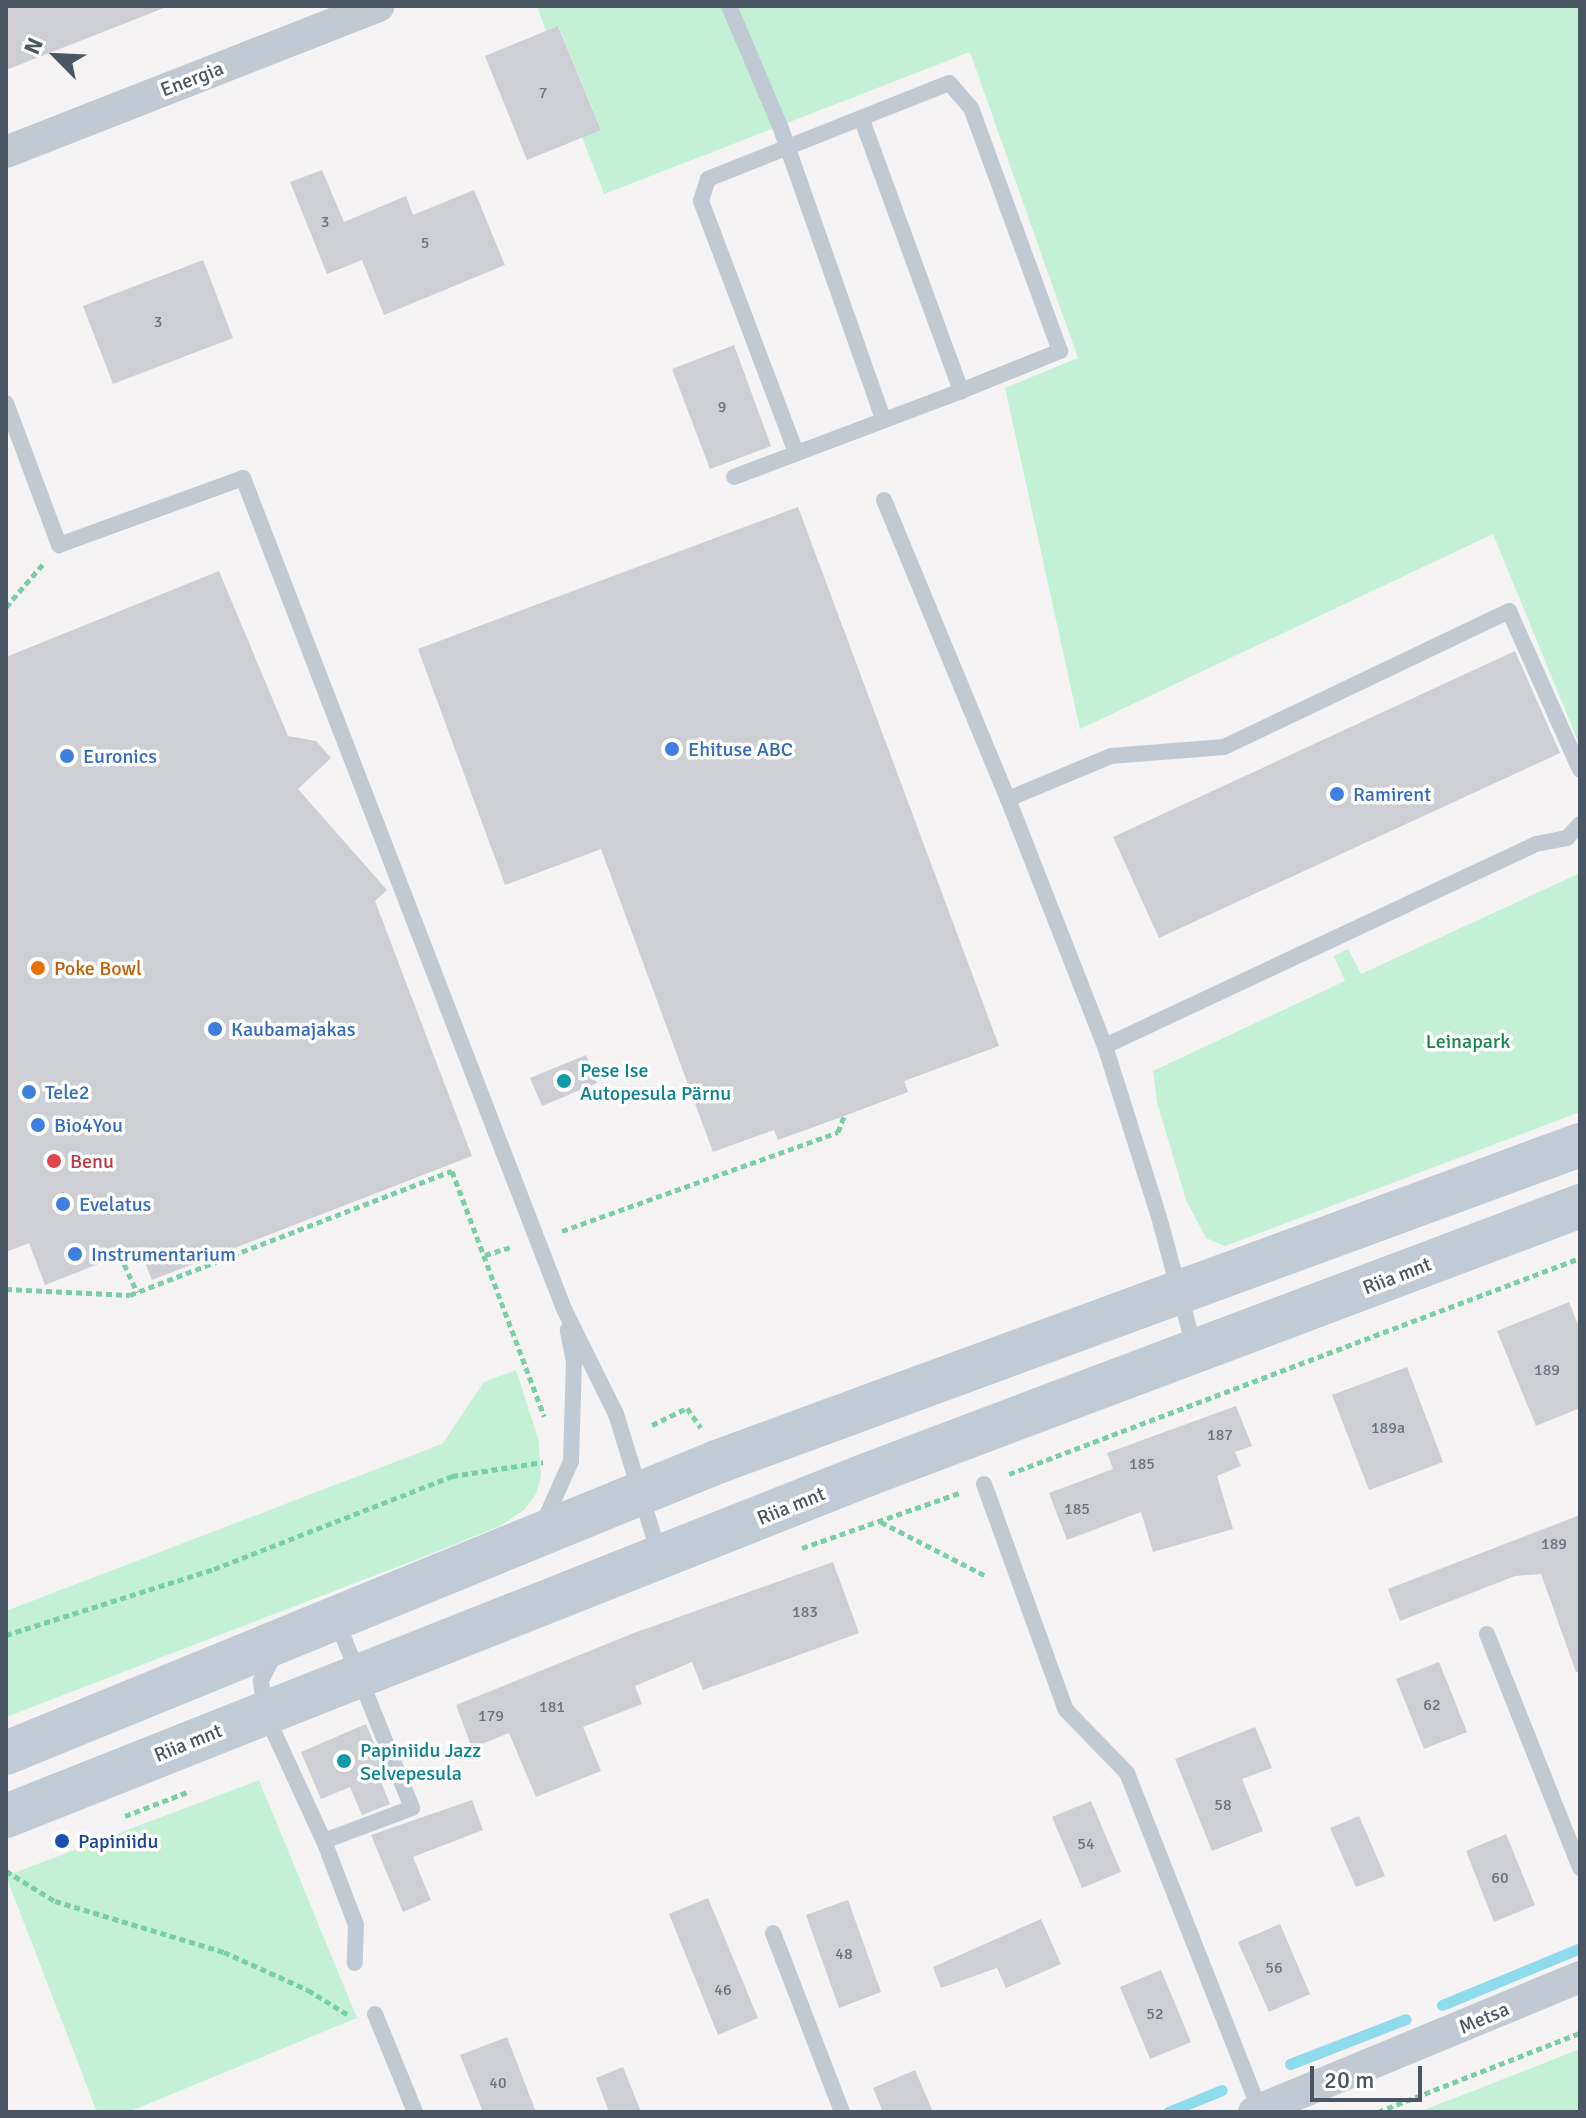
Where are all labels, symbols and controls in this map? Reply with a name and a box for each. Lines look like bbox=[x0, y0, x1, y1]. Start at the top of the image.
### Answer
north arrow bbox=[16, 16, 96, 96]
text: N bbox=[18, 34, 49, 59]
street label: Energia bbox=[157, 56, 227, 102]
house number: 7 bbox=[539, 83, 547, 103]
house number: 3 bbox=[321, 212, 329, 232]
house number: 5 bbox=[421, 233, 429, 253]
house number: 3 bbox=[154, 312, 162, 332]
house number: 9 bbox=[718, 397, 726, 417]
place label: Ehituse ABC bbox=[688, 737, 793, 761]
marker: Ehituse ABC bbox=[663, 740, 681, 758]
place label: Euronics bbox=[83, 744, 157, 768]
marker: Euronics bbox=[58, 747, 76, 765]
place label: Ramirent bbox=[1353, 782, 1431, 806]
marker: Ramirent bbox=[1328, 785, 1346, 803]
place label: Poke Bowl bbox=[54, 956, 142, 980]
marker: Poke Bowl bbox=[29, 959, 47, 977]
place label: Kaubamajakas bbox=[231, 1017, 355, 1041]
marker: Kaubamajakas bbox=[206, 1020, 224, 1038]
park label: Leinapark bbox=[1426, 1029, 1510, 1053]
place label: Pese Ise Autopesula Pärnu bbox=[580, 1058, 731, 1105]
marker: Pese Ise Autopesula Pärnu bbox=[555, 1072, 573, 1090]
place label: Tele2 bbox=[45, 1080, 90, 1104]
marker: Tele2 bbox=[20, 1083, 38, 1101]
place label: Bio4You bbox=[54, 1113, 123, 1137]
marker: Bio4You bbox=[29, 1116, 47, 1134]
place label: Benu bbox=[70, 1149, 114, 1173]
marker: Benu bbox=[45, 1152, 63, 1170]
place label: Evelatus bbox=[79, 1192, 151, 1216]
marker: Evelatus bbox=[54, 1195, 72, 1213]
place label: Instrumentarium bbox=[91, 1242, 236, 1266]
marker: Instrumentarium bbox=[66, 1245, 84, 1263]
street label: Riia mnt bbox=[1359, 1252, 1435, 1300]
house number: 189 bbox=[1534, 1360, 1560, 1380]
house number: 189a bbox=[1371, 1418, 1405, 1438]
house number: 187 bbox=[1207, 1425, 1233, 1445]
house number: 185 bbox=[1129, 1454, 1155, 1474]
street label: Riia mnt bbox=[753, 1482, 829, 1530]
house number: 185 bbox=[1064, 1499, 1090, 1519]
house number: 189 bbox=[1541, 1534, 1567, 1554]
house number: 183 bbox=[792, 1602, 818, 1622]
house number: 62 bbox=[1423, 1695, 1441, 1715]
house number: 181 bbox=[539, 1697, 565, 1717]
house number: 179 bbox=[478, 1706, 504, 1726]
street label: Riia mnt bbox=[150, 1719, 226, 1767]
place label: Papiniidu Jazz Selvepesula bbox=[360, 1738, 481, 1785]
marker: Papiniidu Jazz Selvepesula bbox=[335, 1752, 353, 1770]
house number: 58 bbox=[1214, 1795, 1232, 1815]
place label: Papiniidu bbox=[78, 1829, 158, 1853]
marker: Papiniidu bbox=[53, 1832, 71, 1850]
house number: 54 bbox=[1077, 1834, 1095, 1854]
house number: 60 bbox=[1491, 1868, 1509, 1888]
house number: 48 bbox=[835, 1944, 853, 1964]
house number: 56 bbox=[1265, 1958, 1283, 1978]
house number: 46 bbox=[714, 1980, 732, 2000]
street label: Metsa bbox=[1455, 1997, 1513, 2039]
house number: 52 bbox=[1146, 2004, 1164, 2024]
scale bar bbox=[1314, 2050, 1426, 2100]
text: 20 m bbox=[1324, 2065, 1374, 2095]
house number: 40 bbox=[489, 2073, 507, 2093]

